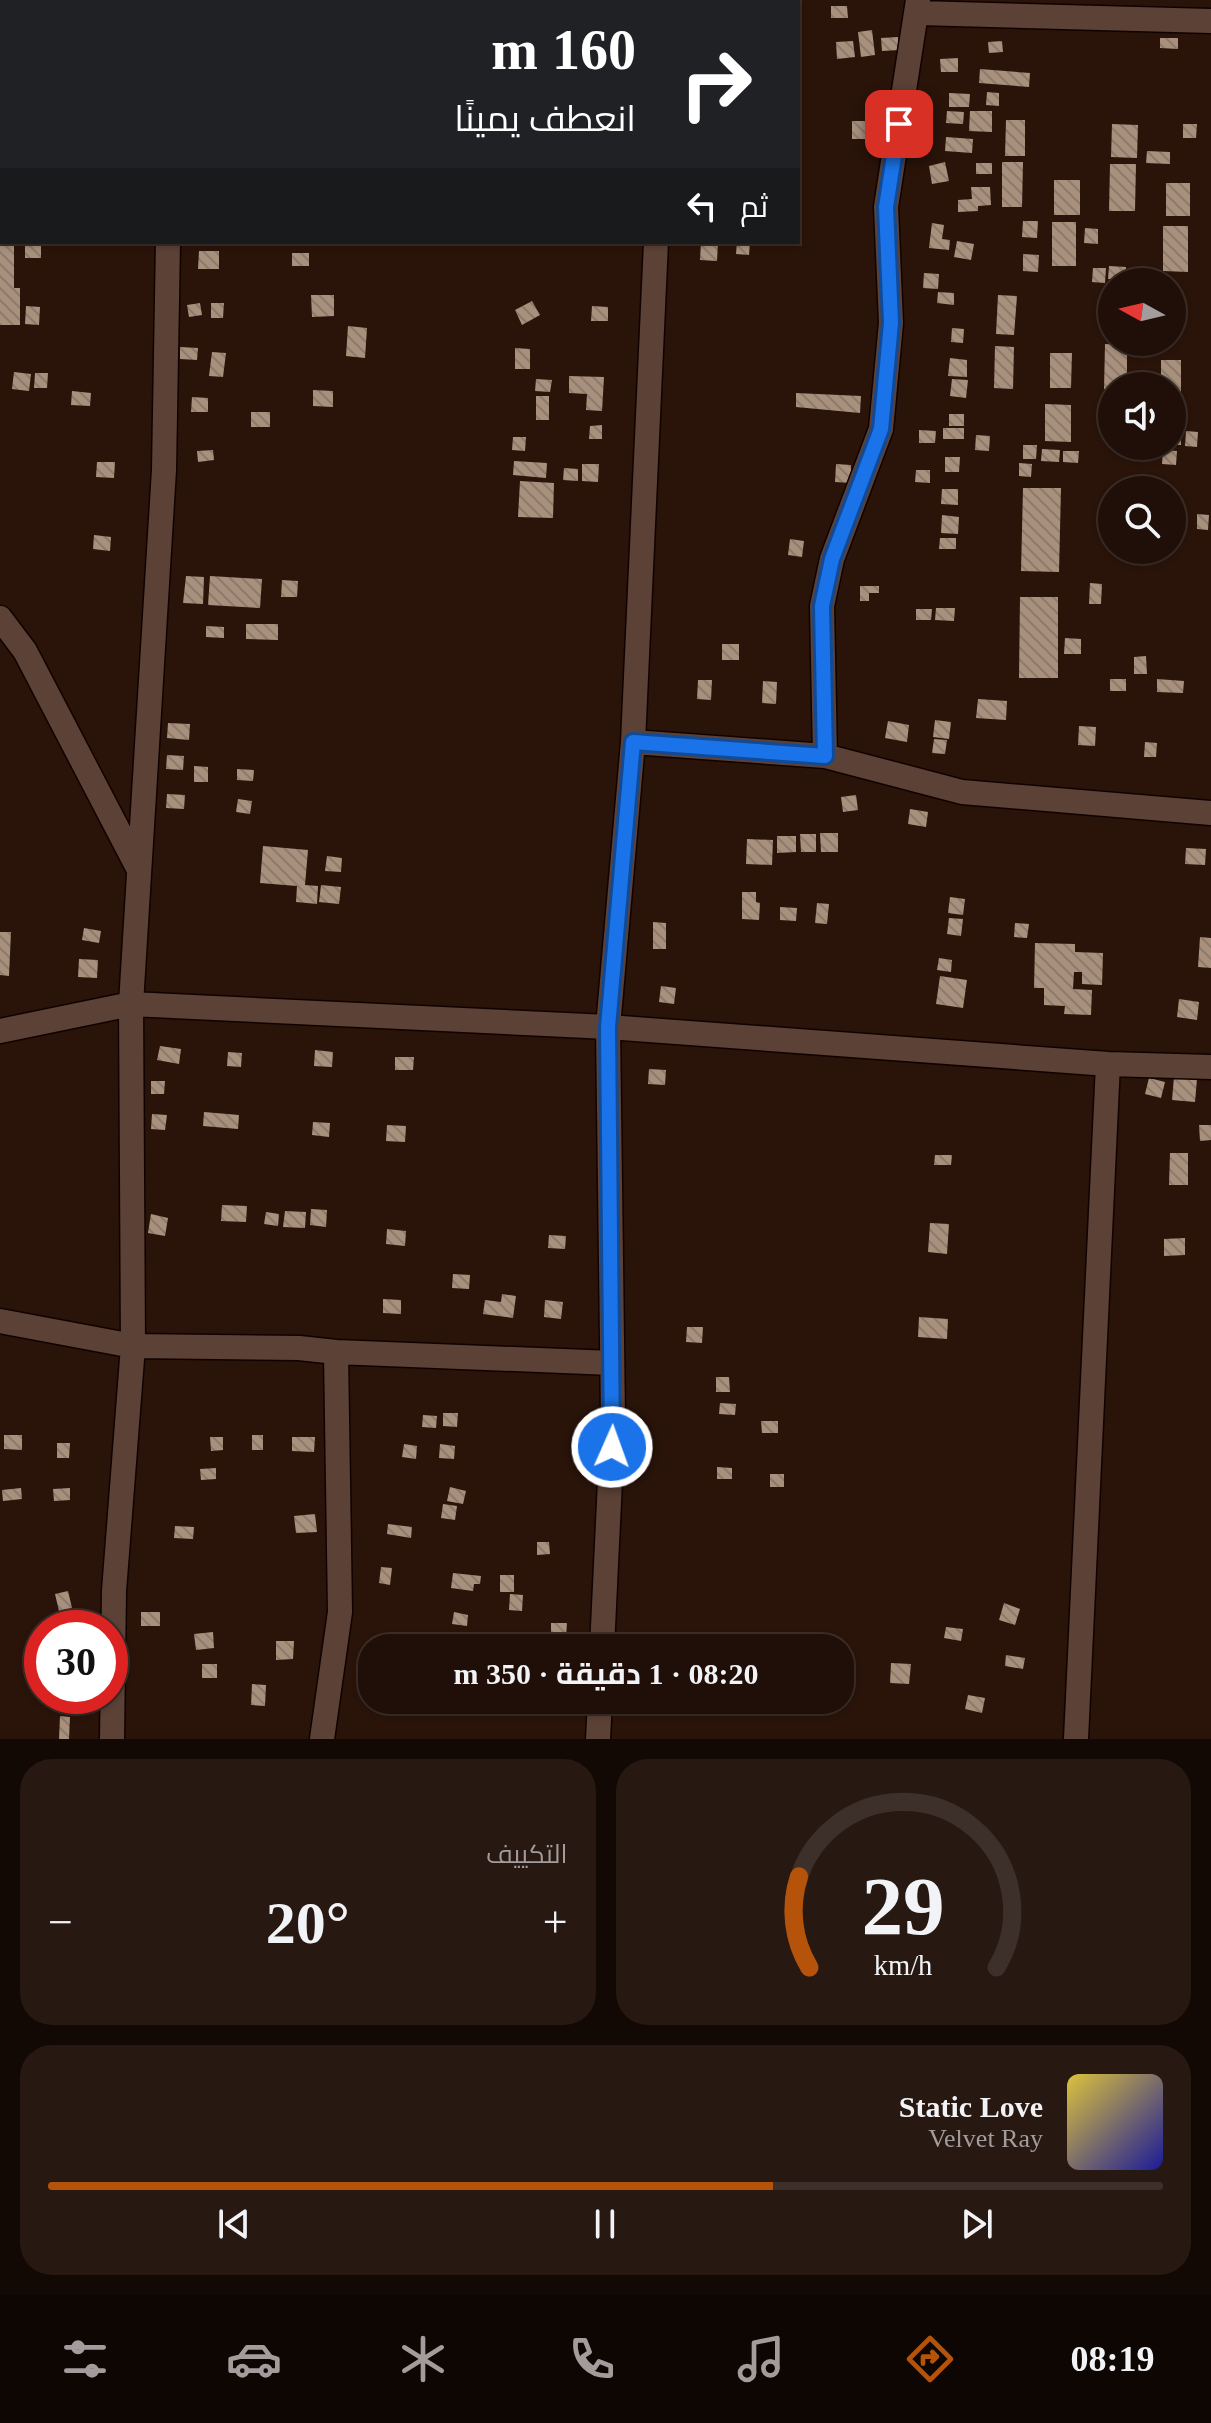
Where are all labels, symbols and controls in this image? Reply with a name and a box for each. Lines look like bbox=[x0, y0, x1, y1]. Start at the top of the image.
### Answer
text: 160 m bbox=[491, 19, 636, 81]
icon: right bbox=[664, 32, 768, 136]
pin bbox=[865, 90, 933, 158]
text: انعطف يمينًا bbox=[454, 99, 636, 139]
icon: arrive bbox=[877, 102, 921, 146]
icon: left bbox=[680, 184, 724, 228]
text: ثم bbox=[740, 190, 768, 223]
north arrow bbox=[1098, 268, 1186, 356]
map controls bbox=[1098, 268, 1186, 564]
button: sound bbox=[1098, 372, 1186, 460]
button: search bbox=[1098, 476, 1186, 564]
position arrow bbox=[570, 1405, 654, 1489]
speed limit sign: 30 bbox=[24, 1610, 128, 1714]
text: 08:20 · 1 دقيقة · 350 m bbox=[454, 1657, 758, 1690]
text: التكييف bbox=[486, 1840, 568, 1869]
text: 29 bbox=[862, 1860, 945, 1952]
text: 20° bbox=[266, 1890, 350, 1956]
text: − bbox=[48, 1898, 73, 1947]
text: + bbox=[543, 1898, 568, 1947]
text: km/h bbox=[874, 1950, 933, 1981]
text: Static Love bbox=[899, 2090, 1043, 2123]
text: Velvet Ray bbox=[928, 2124, 1043, 2153]
icon: previous bbox=[212, 2202, 256, 2246]
icon: pause bbox=[583, 2202, 627, 2246]
icon: next bbox=[955, 2202, 999, 2246]
icon: filters bbox=[57, 2331, 113, 2387]
icon: car bbox=[226, 2331, 282, 2387]
icon: climate bbox=[395, 2331, 451, 2387]
icon: phone bbox=[564, 2331, 620, 2387]
icon: music bbox=[733, 2331, 789, 2387]
icon: directions bbox=[902, 2331, 958, 2387]
text: 08:19 bbox=[1071, 2339, 1155, 2379]

